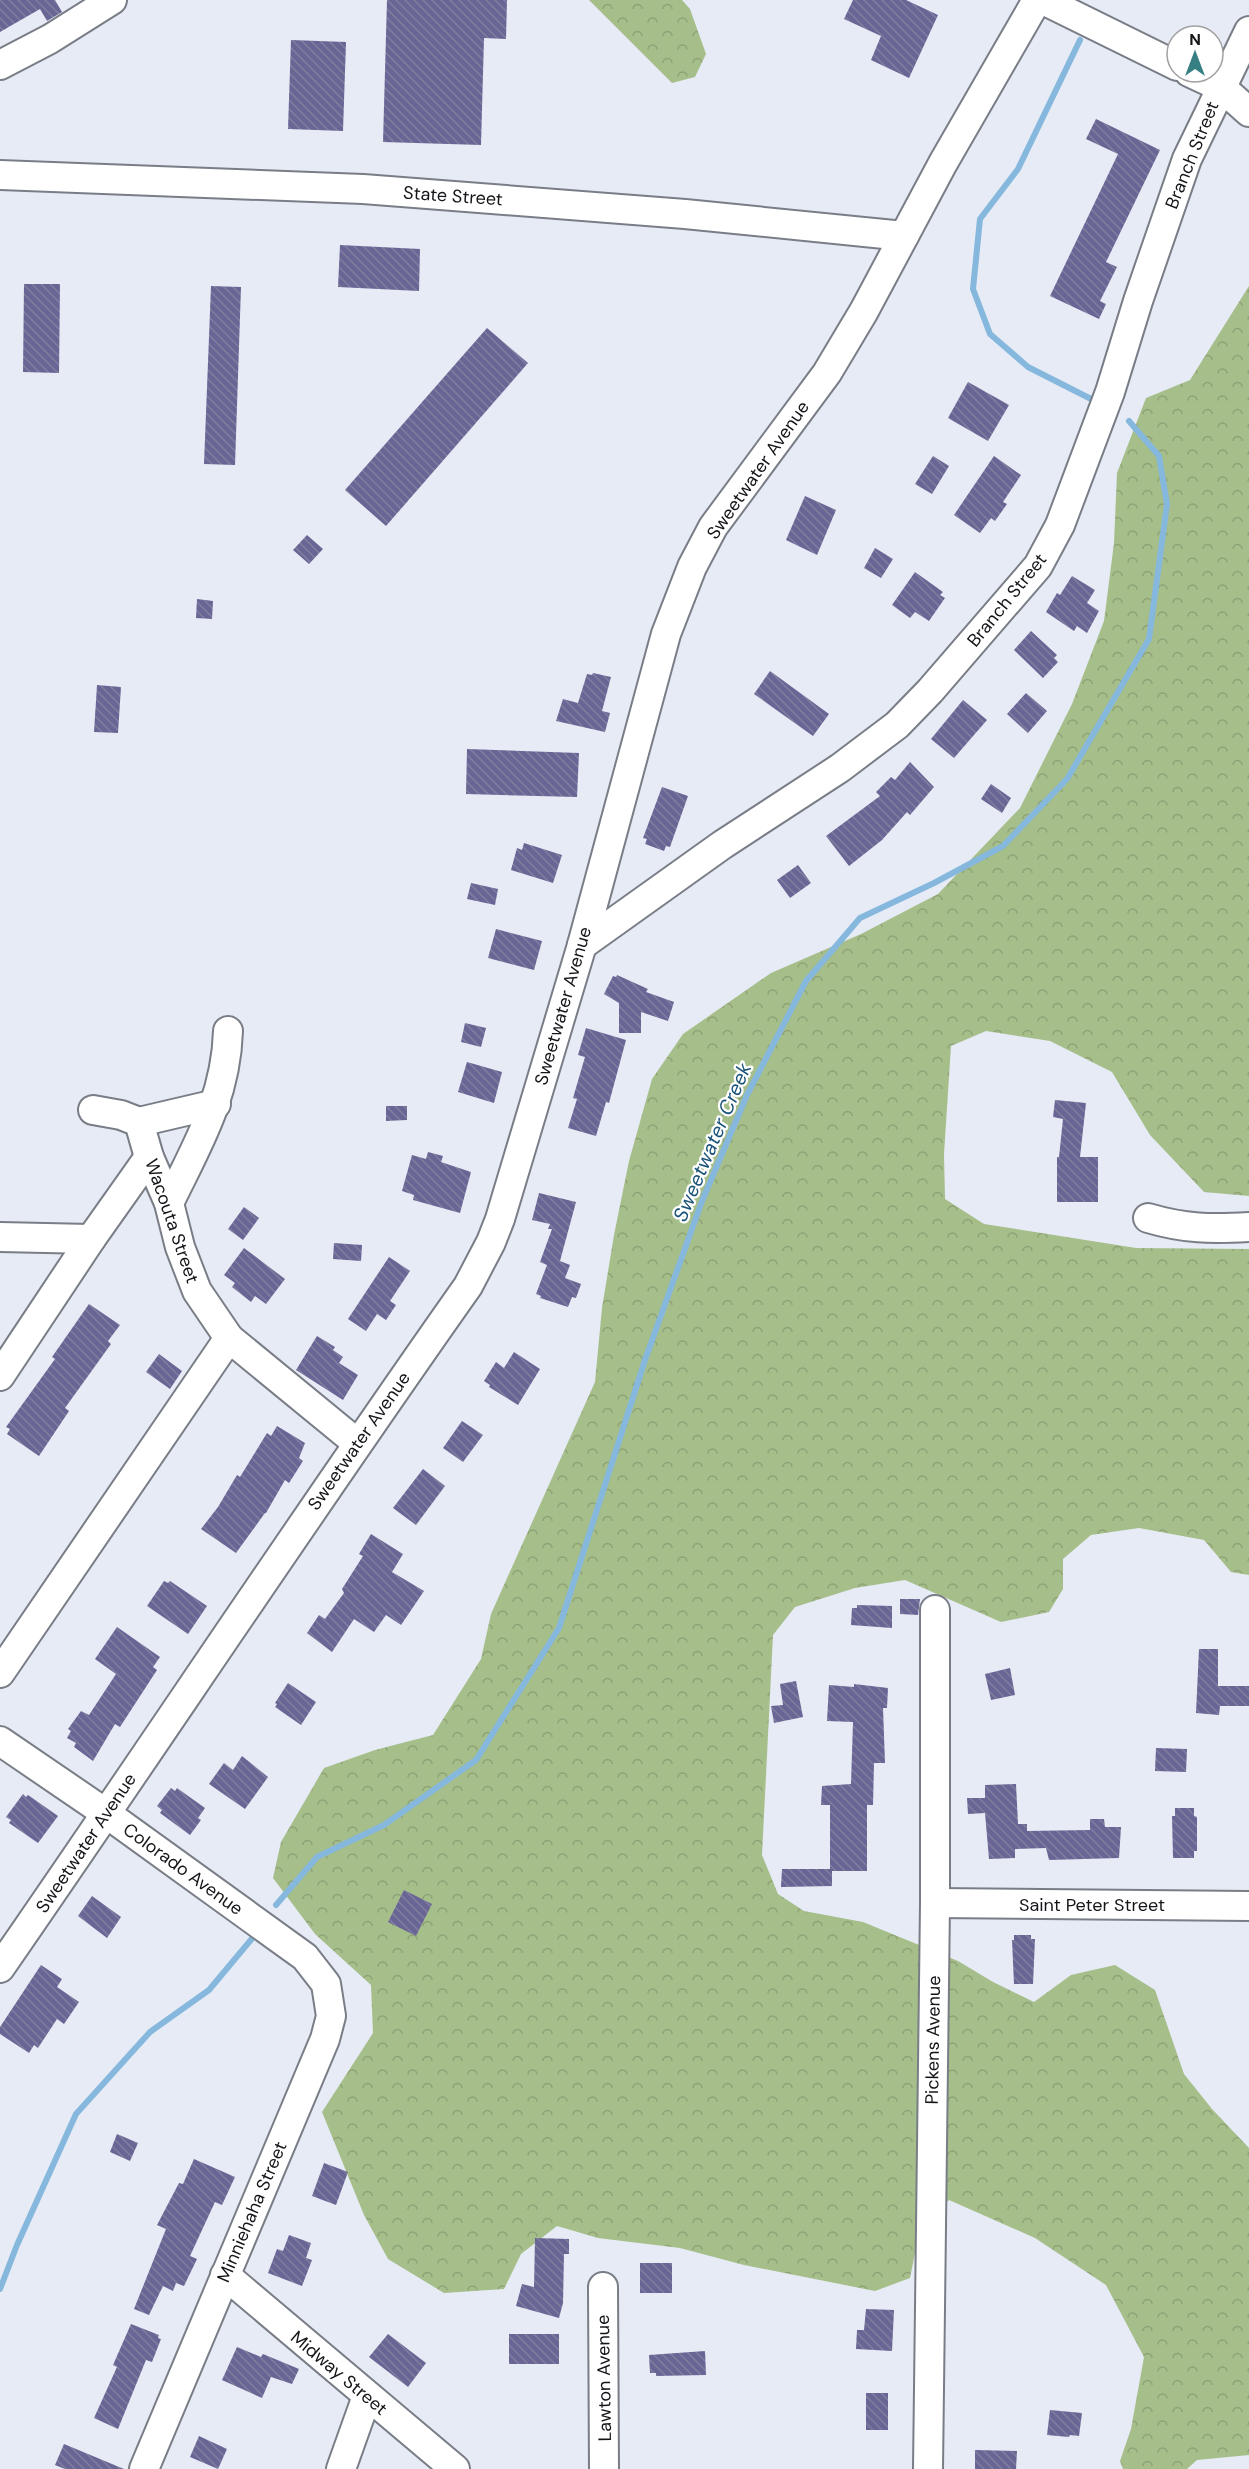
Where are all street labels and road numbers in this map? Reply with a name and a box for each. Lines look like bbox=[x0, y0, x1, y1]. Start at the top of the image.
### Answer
street label: Branch Street bbox=[1160, 98, 1224, 212]
street label: State Street bbox=[402, 181, 504, 211]
street label: Sweetwater Avenue bbox=[701, 396, 815, 544]
street label: Branch Street bbox=[962, 548, 1052, 652]
street label: Sweetwater Avenue bbox=[529, 924, 597, 1088]
street label: Wacouta Street bbox=[139, 1156, 205, 1286]
street label: Sweetwater Avenue bbox=[302, 1367, 416, 1515]
street label: Sweetwater Avenue bbox=[30, 1768, 142, 1918]
street label: Colorado Avenue bbox=[118, 1817, 248, 1921]
street label: Saint Peter Street bbox=[1019, 1893, 1165, 1917]
street label: Pickens Avenue bbox=[920, 1975, 946, 2105]
street label: Minniehaha Street bbox=[212, 2138, 292, 2286]
street label: Lawton Avenue bbox=[591, 2315, 617, 2441]
street label: Midway Street bbox=[286, 2325, 392, 2421]

